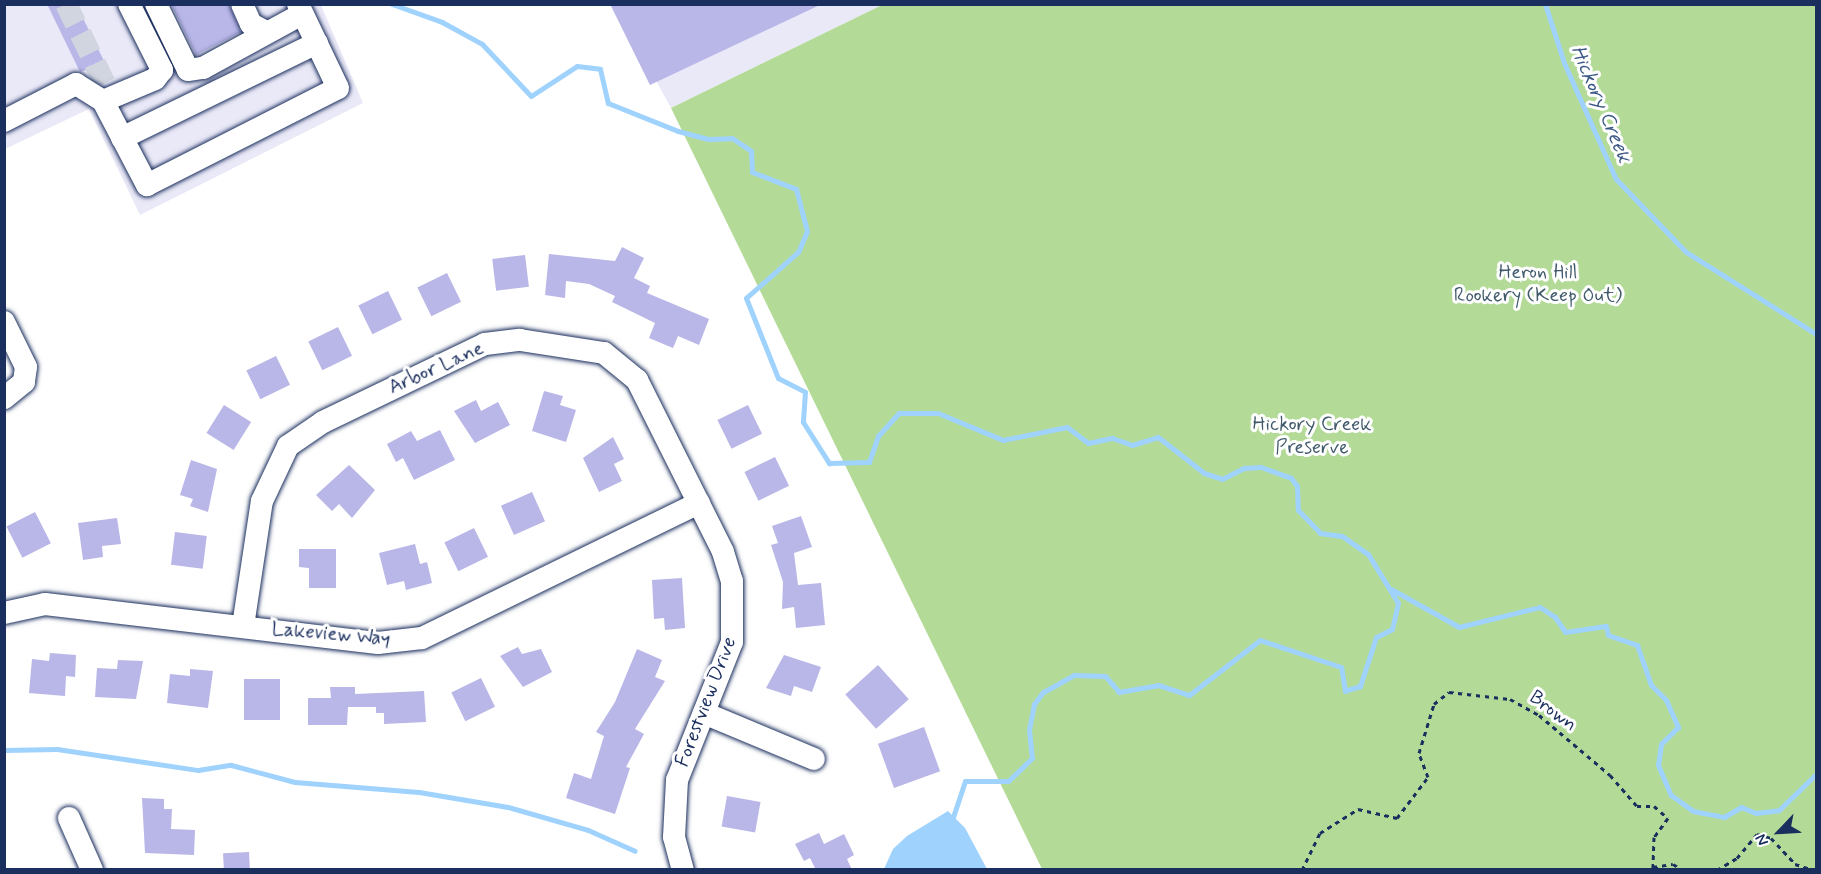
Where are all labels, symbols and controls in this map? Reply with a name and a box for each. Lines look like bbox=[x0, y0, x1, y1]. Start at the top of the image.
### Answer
water label: Hickory Creek bbox=[1565, 42, 1637, 166]
park label: Heron Hill Rookery (Keep Out) bbox=[1455, 260, 1621, 307]
street label: Arbor Lane bbox=[386, 337, 486, 399]
park label: Hickory Creek Preserve bbox=[1253, 413, 1371, 460]
street label: Lakeview Way bbox=[268, 617, 394, 651]
street label: Forestview Drive bbox=[671, 634, 741, 770]
street label: Brown bbox=[1524, 685, 1582, 737]
north arrow bbox=[1749, 802, 1809, 862]
text: N bbox=[1750, 831, 1774, 849]

